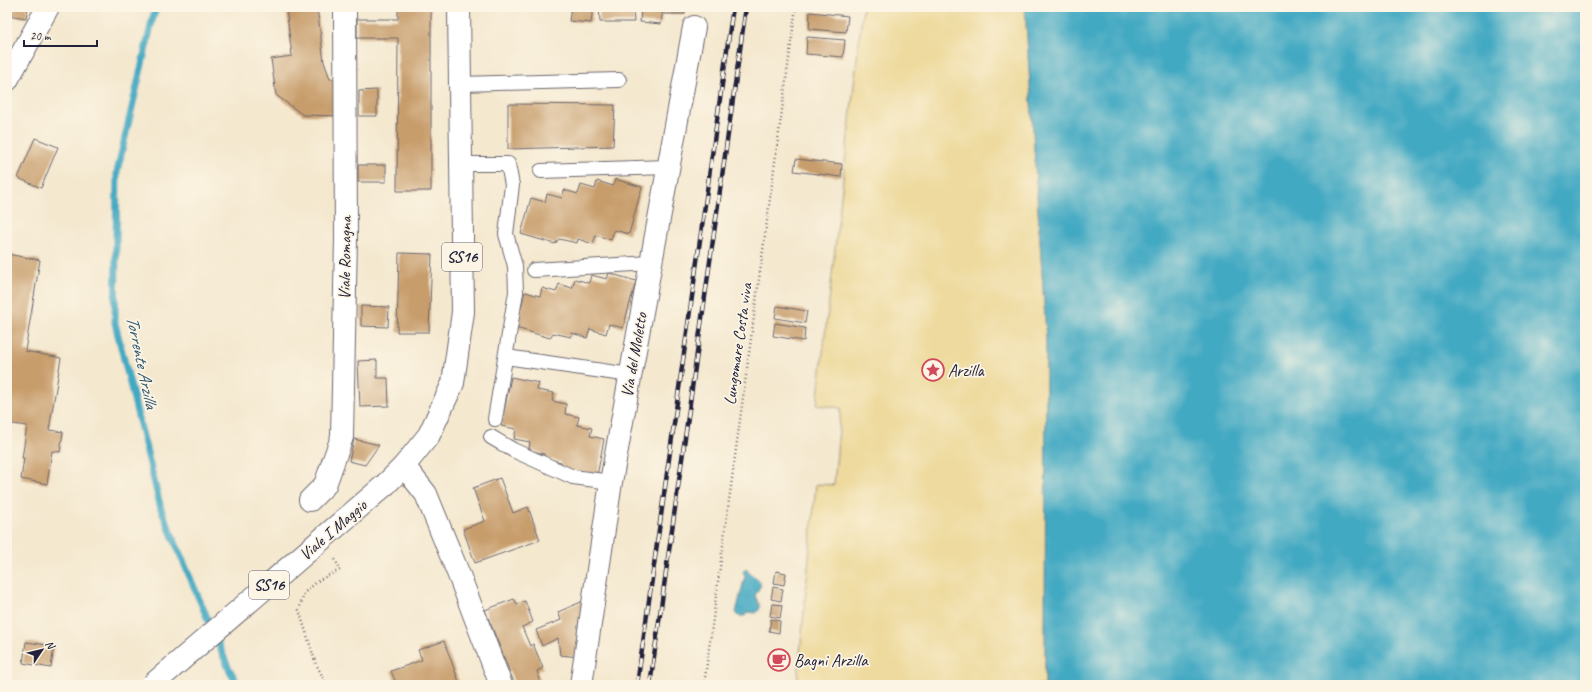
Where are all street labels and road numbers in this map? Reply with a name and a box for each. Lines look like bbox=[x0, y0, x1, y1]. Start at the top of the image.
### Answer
street label: Viale Romagna bbox=[334, 214, 356, 300]
road number: SS16 bbox=[442, 243, 482, 271]
street label: Lungomare Costa viva bbox=[719, 281, 757, 406]
street label: Via del Moletto bbox=[616, 310, 652, 399]
street label: Viale I Maggio bbox=[295, 494, 372, 565]
road number: SS16 bbox=[249, 571, 289, 599]

